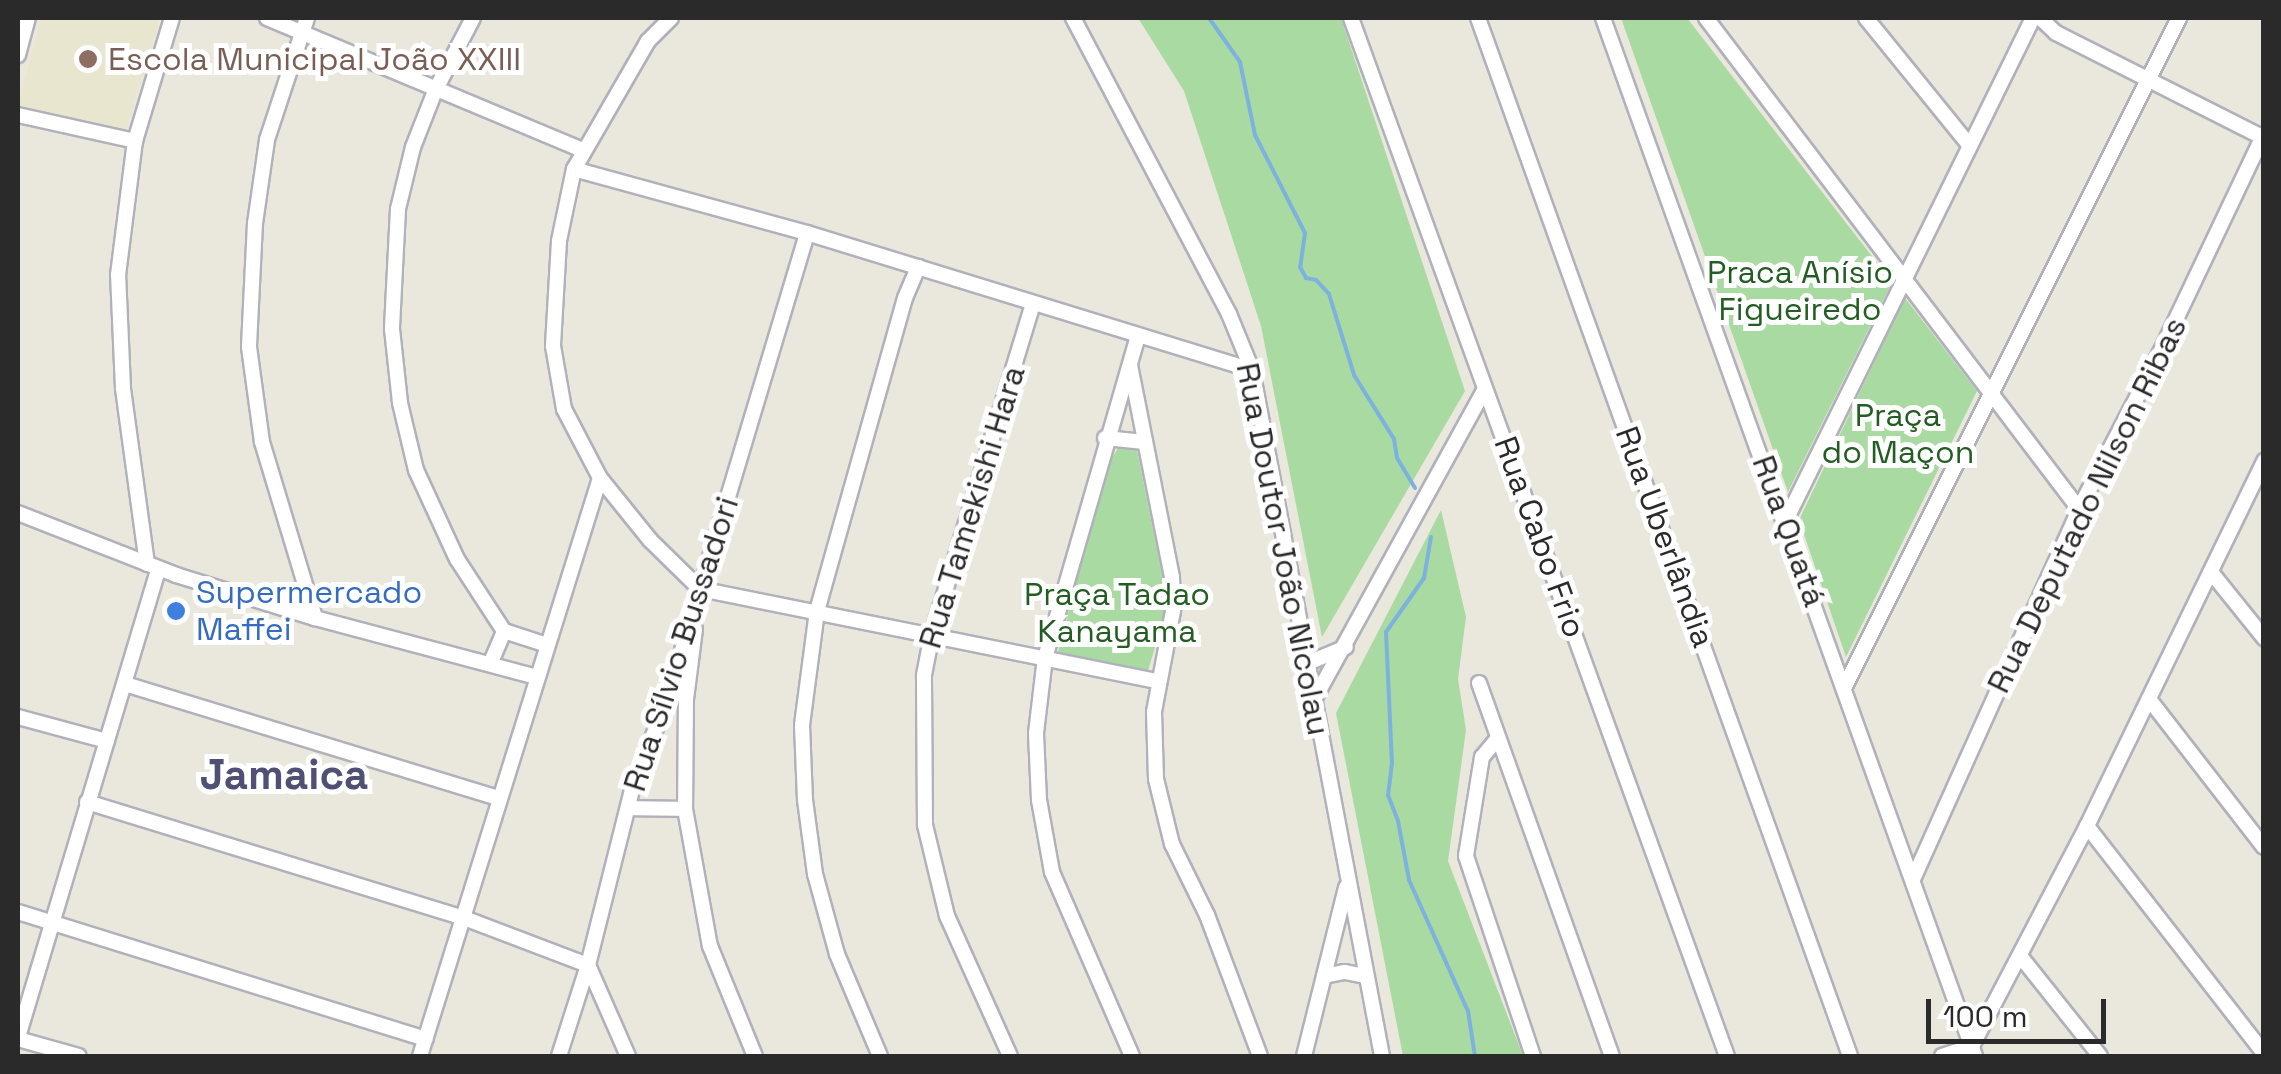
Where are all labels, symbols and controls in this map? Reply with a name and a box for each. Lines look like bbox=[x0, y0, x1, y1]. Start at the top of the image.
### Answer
place label: Escola Municipal João XXIII bbox=[108, 40, 521, 78]
marker: Escola Municipal João XXIII bbox=[77, 48, 99, 70]
park label: Praca Anísio Figueiredo bbox=[1707, 254, 1893, 329]
street label: Rua Deputado Nilson Ribas bbox=[1979, 311, 2195, 699]
street label: Rua Doutor João Nicolau bbox=[1228, 360, 1338, 738]
street label: Rua Tamekishi Hara bbox=[911, 361, 1033, 653]
park label: Praça do Maçon bbox=[1822, 397, 1974, 472]
street label: Rua Uberlândia bbox=[1607, 421, 1723, 653]
street label: Rua Cabo Frio bbox=[1486, 431, 1594, 643]
street label: Rua Quatá bbox=[1744, 450, 1834, 612]
street label: Rua Sílvio Bussadori bbox=[615, 492, 747, 796]
place label: Supermercado Maffei bbox=[196, 574, 422, 649]
park label: Praça Tadao Kanayama bbox=[1024, 576, 1210, 651]
marker: Supermercado Maffei bbox=[165, 600, 187, 622]
district label: Jamaica bbox=[200, 750, 368, 800]
scale bar bbox=[1931, 979, 2111, 1041]
text: 100 m bbox=[1943, 997, 2028, 1036]

